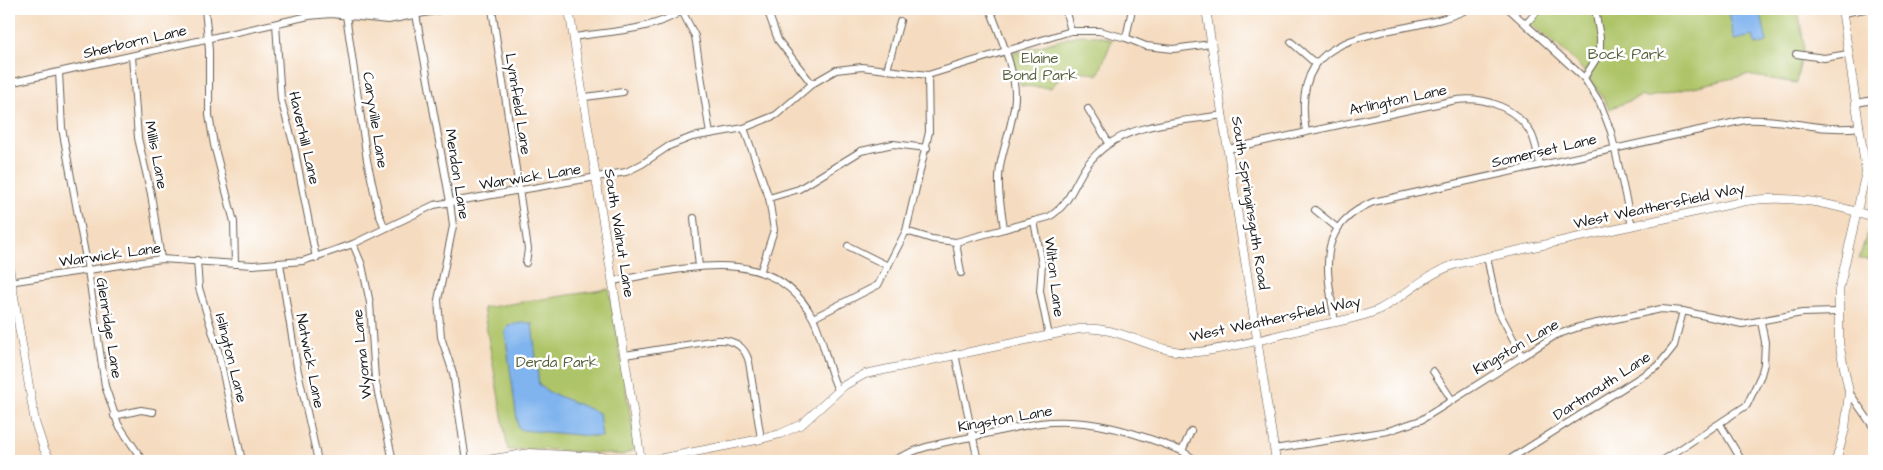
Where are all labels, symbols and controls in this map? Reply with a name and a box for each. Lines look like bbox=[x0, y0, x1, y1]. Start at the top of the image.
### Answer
street label: Sherborn Lane bbox=[81, 20, 189, 64]
park label: Bock Park bbox=[1588, 44, 1666, 65]
park label: Elaine Bond Park bbox=[1003, 48, 1078, 86]
street label: Lynnfield Lane bbox=[499, 52, 536, 156]
street label: Caryville Lane bbox=[356, 70, 393, 170]
street label: Arlington Lane bbox=[1347, 79, 1449, 122]
street label: Haverhill Lane bbox=[283, 89, 325, 187]
street label: South Springinsguth Road bbox=[1225, 115, 1274, 292]
street label: Millis Lane bbox=[139, 119, 173, 191]
street label: Mendon Lane bbox=[439, 127, 475, 221]
street label: Somerset Lane bbox=[1489, 129, 1599, 173]
street label: Warwick Lane bbox=[478, 159, 582, 195]
street label: South Walnut Lane bbox=[598, 167, 640, 299]
street label: West Weathersfield Way bbox=[1572, 178, 1747, 235]
street label: Wilton Lane bbox=[1039, 236, 1069, 318]
street label: Warwick Lane bbox=[58, 237, 162, 273]
street label: Glenridge Lane bbox=[90, 276, 127, 380]
street label: West Weathersfield Way bbox=[1188, 291, 1363, 348]
street label: Wyoma Lane bbox=[347, 308, 378, 400]
street label: Islington Lane bbox=[209, 311, 252, 405]
street label: Natwick Lane bbox=[291, 312, 329, 410]
street label: Kingston Lane bbox=[1469, 314, 1563, 381]
street label: Dartmouth Lane bbox=[1549, 347, 1655, 425]
park label: Derda Park bbox=[516, 352, 598, 373]
street label: Kingston Lane bbox=[956, 400, 1054, 439]

